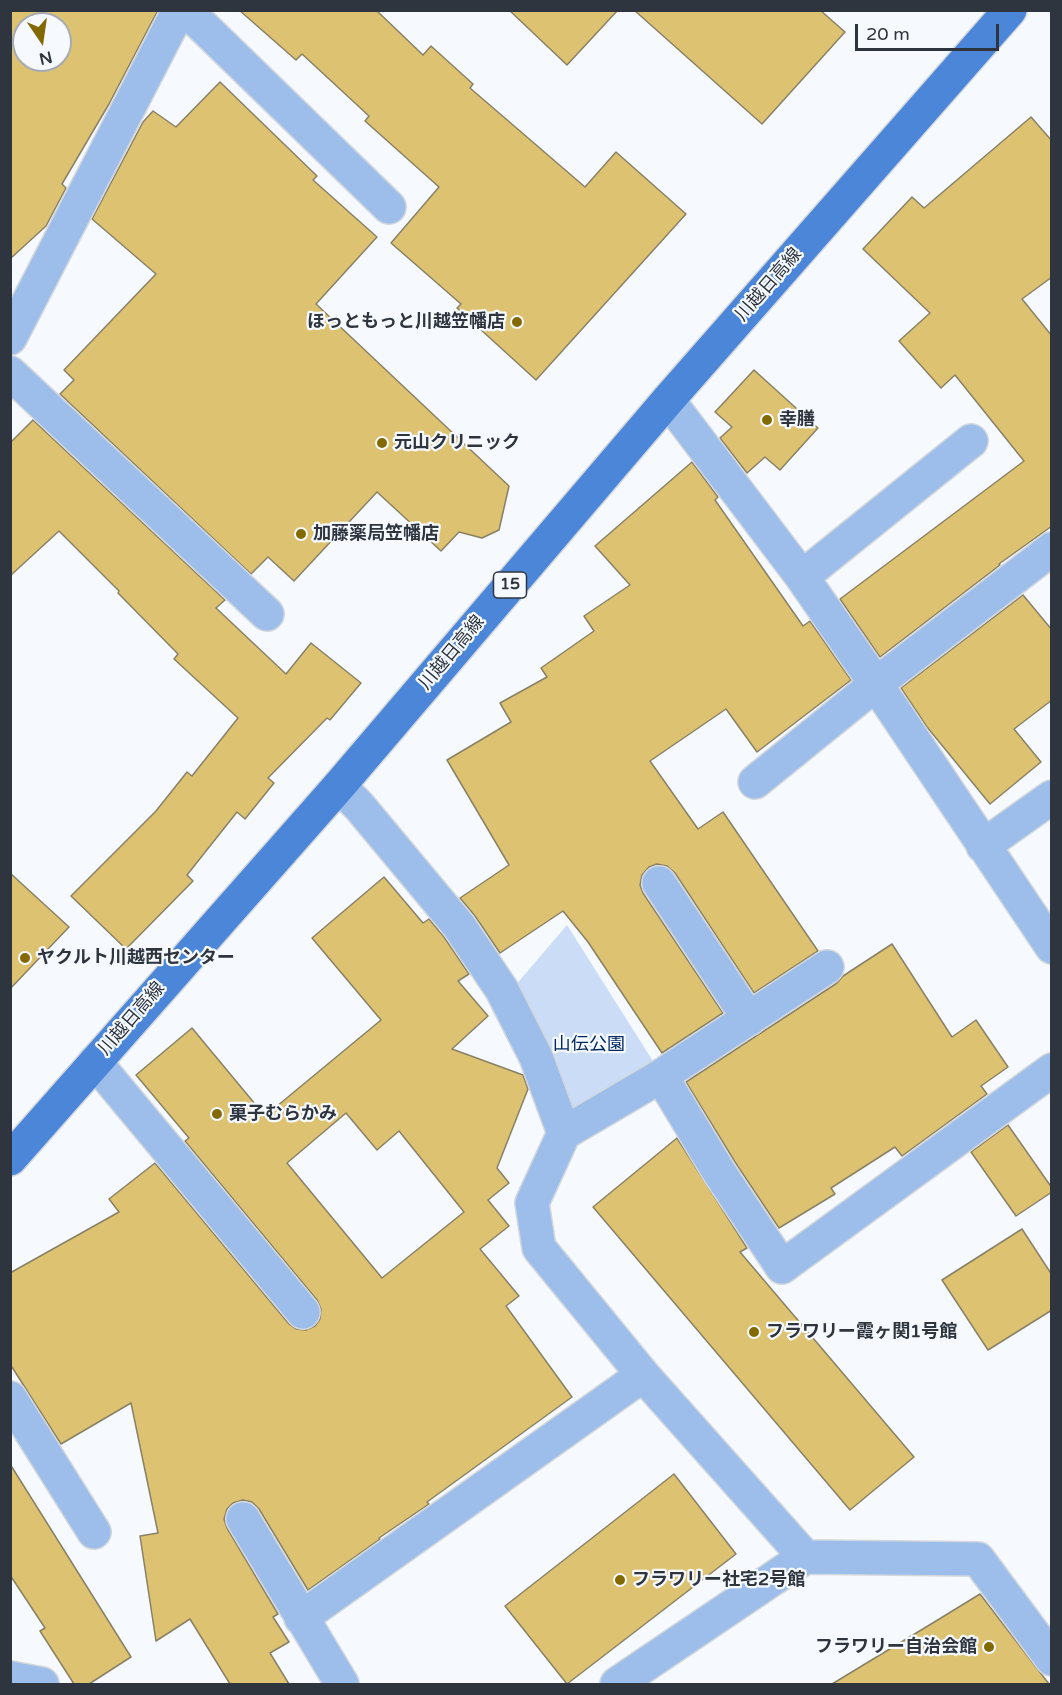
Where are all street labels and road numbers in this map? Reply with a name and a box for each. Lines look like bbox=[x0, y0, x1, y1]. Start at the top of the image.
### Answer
street label: 川越日高線 bbox=[731, 244, 807, 326]
road number: 15 bbox=[494, 572, 526, 598]
street label: 川越日高線 bbox=[415, 612, 489, 694]
street label: 川越日高線 bbox=[94, 978, 170, 1060]

